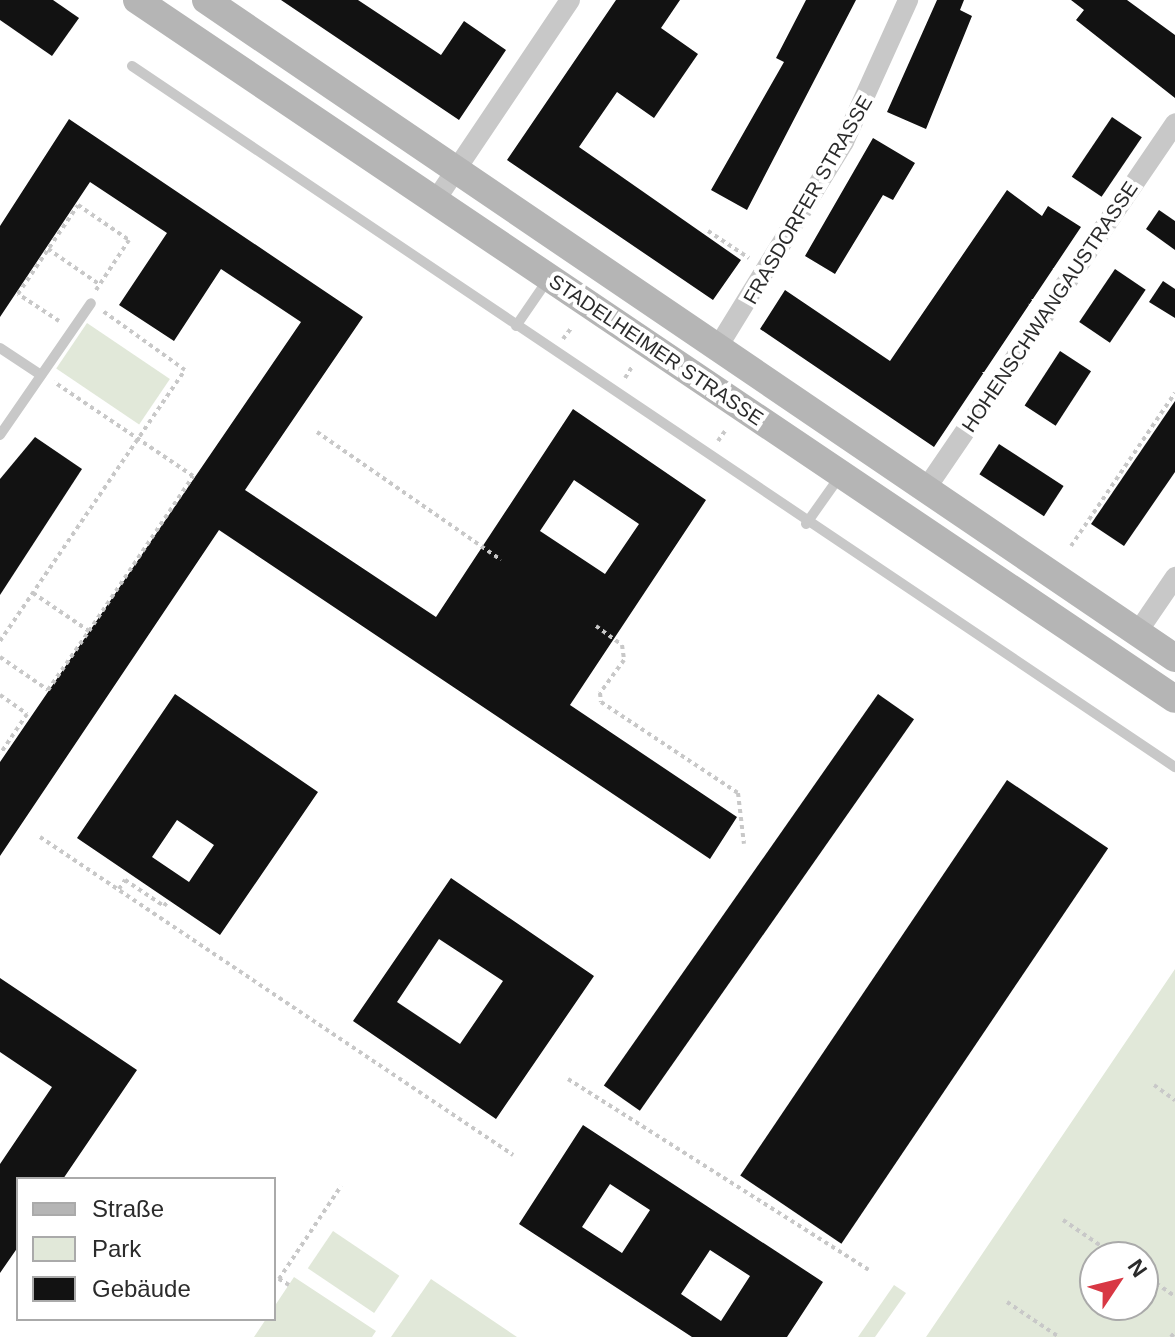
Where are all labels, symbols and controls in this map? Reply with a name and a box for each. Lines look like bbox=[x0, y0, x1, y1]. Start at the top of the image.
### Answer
street label: FRASDORFER STRASSE bbox=[738, 92, 878, 308]
street label: HOHENSCHWANGAUSTRASSE bbox=[957, 177, 1143, 437]
street label: STADELHEIMER STRASSE bbox=[544, 269, 768, 431]
legend bbox=[16, 1177, 276, 1321]
text: Straße bbox=[92, 1195, 164, 1222]
text: Park bbox=[92, 1235, 141, 1262]
north arrow bbox=[1079, 1241, 1159, 1321]
text: N bbox=[1123, 1254, 1152, 1282]
text: Gebäude bbox=[92, 1275, 191, 1302]

